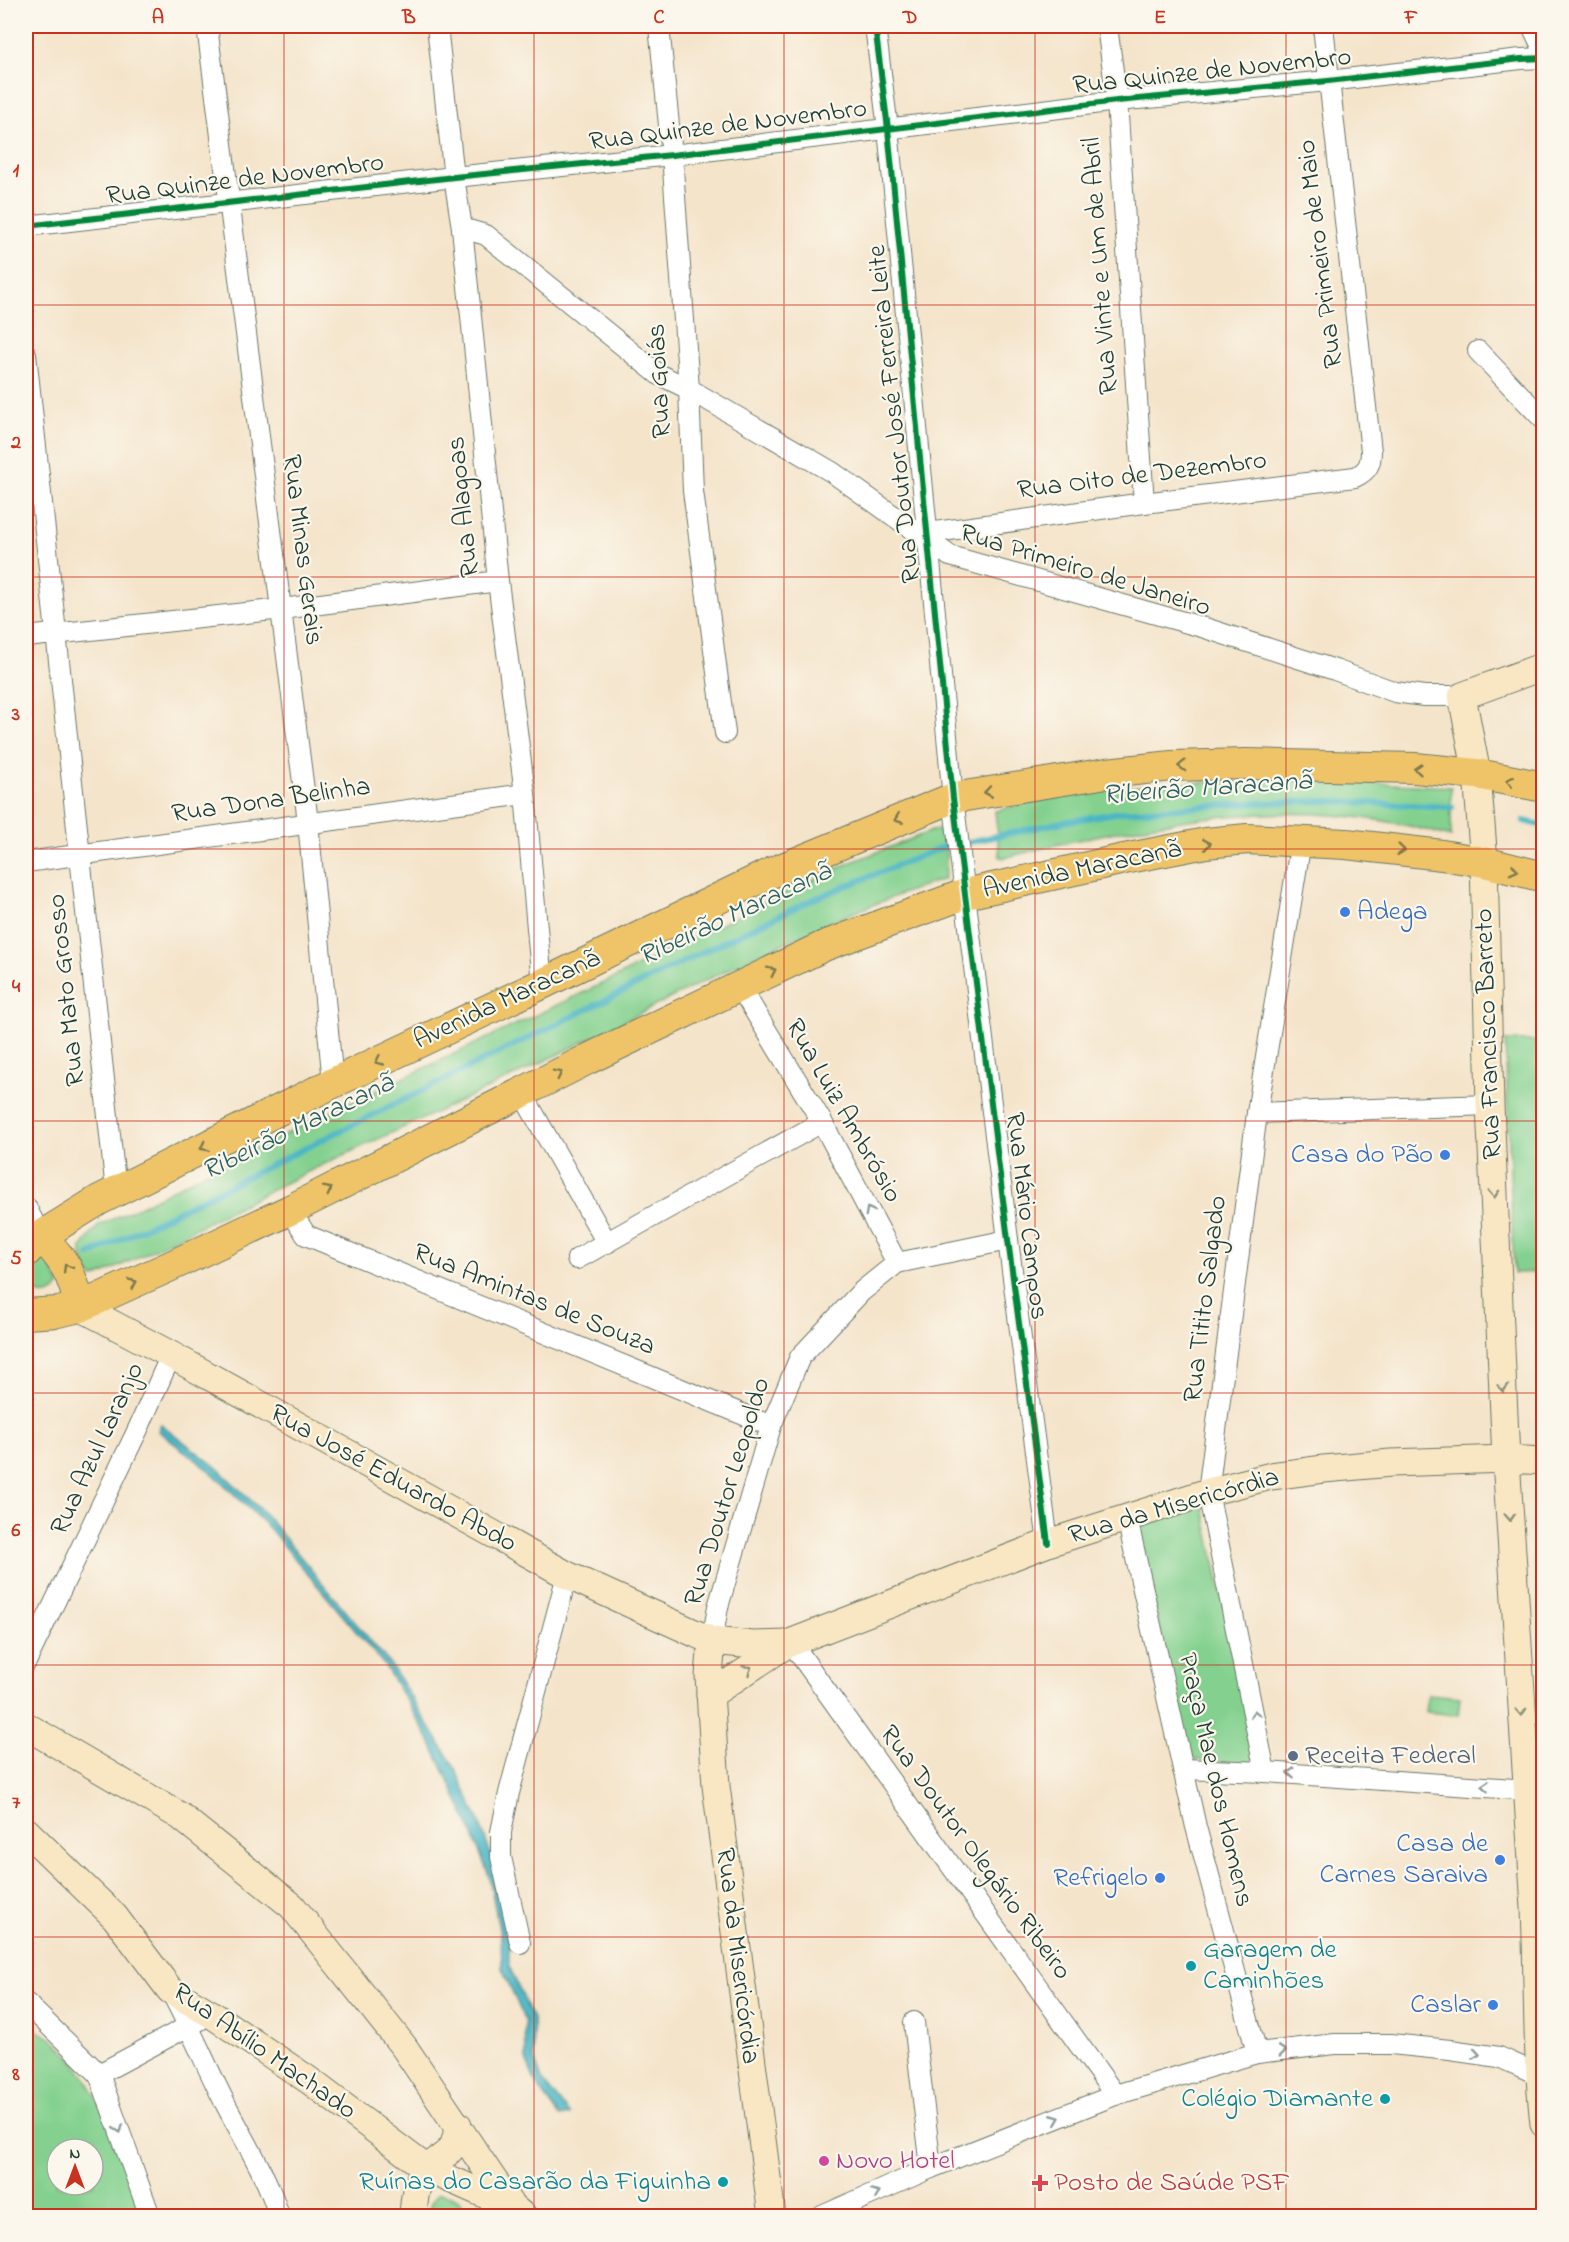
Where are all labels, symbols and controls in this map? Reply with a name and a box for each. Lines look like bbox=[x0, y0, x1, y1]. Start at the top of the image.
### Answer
text: A bbox=[152, 4, 164, 33]
text: B bbox=[401, 4, 416, 33]
text: C bbox=[654, 4, 665, 33]
text: D bbox=[902, 4, 917, 33]
text: E bbox=[1154, 4, 1166, 33]
text: F bbox=[1404, 4, 1418, 33]
street label: Rua Quinze de Novembro bbox=[1071, 38, 1353, 106]
street label: Rua Quinze de Novembro bbox=[587, 90, 869, 162]
street label: Rua Vinte e Um de Abril bbox=[1073, 136, 1129, 396]
street label: Rua Primeiro de Maio bbox=[1288, 138, 1354, 370]
street label: Rua Quinze de Novembro bbox=[104, 144, 386, 216]
text: 1 bbox=[13, 157, 20, 186]
street label: Rua Doutor José Ferreira Leite bbox=[858, 242, 932, 585]
street label: Rua Goiás bbox=[638, 323, 682, 439]
text: 2 bbox=[10, 429, 21, 458]
street label: Rua Alagoas bbox=[437, 434, 491, 580]
street label: Rua Oito de Dezembro bbox=[1015, 441, 1269, 511]
street label: Rua Minas Gerais bbox=[271, 452, 333, 648]
street label: Rua Primeiro de Janeiro bbox=[955, 514, 1215, 628]
text: 3 bbox=[11, 701, 20, 730]
one-way arrow bbox=[1177, 760, 1186, 772]
water label: Ribeirão Maracanã bbox=[1101, 761, 1315, 817]
one-way arrow bbox=[1414, 763, 1423, 776]
street label: Rua Dona Belinha bbox=[169, 768, 373, 834]
one-way arrow bbox=[1505, 775, 1515, 788]
one-way arrow bbox=[984, 785, 994, 798]
one-way arrow bbox=[894, 812, 905, 824]
street label: Avenida Maracanã bbox=[979, 830, 1185, 910]
one-way arrow bbox=[1201, 838, 1211, 851]
one-way arrow bbox=[1396, 843, 1406, 856]
water label: Ribeirão Maracanã bbox=[632, 851, 841, 978]
one-way arrow bbox=[1508, 862, 1518, 875]
street label: Rua Mato Grosso bbox=[38, 892, 96, 1088]
place label: Adega bbox=[1357, 893, 1428, 932]
marker: Adega bbox=[1338, 905, 1352, 919]
street label: Rua Francisco Barreto bbox=[1465, 908, 1513, 1160]
street label: Avenida Maracanã bbox=[407, 939, 607, 1060]
one-way arrow bbox=[766, 967, 777, 979]
text: 4 bbox=[12, 973, 21, 1002]
street label: Rua Luiz Ambrósio bbox=[774, 1012, 912, 1210]
one-way arrow bbox=[374, 1054, 385, 1066]
water label: Ribeirão Maracanã bbox=[195, 1063, 403, 1192]
one-way arrow bbox=[552, 1070, 563, 1081]
street label: Rua Mário Campos bbox=[994, 1110, 1058, 1322]
place label: Casa do Pão bbox=[1291, 1136, 1433, 1175]
one-way arrow bbox=[199, 1140, 210, 1151]
marker: Casa do Pão bbox=[1438, 1148, 1452, 1162]
one-way arrow bbox=[322, 1186, 333, 1198]
one-way arrow bbox=[1488, 1189, 1501, 1198]
street label: Rua Titito Salgado bbox=[1174, 1193, 1238, 1405]
one-way arrow bbox=[865, 1207, 876, 1217]
street label: Rua Amintas de Souza bbox=[407, 1234, 661, 1366]
text: 5 bbox=[10, 1245, 22, 1274]
one-way arrow bbox=[62, 1264, 74, 1274]
one-way arrow bbox=[127, 1278, 138, 1290]
street label: Rua Azul Laranjo bbox=[41, 1356, 155, 1542]
street label: Rua Doutor Leopoldo bbox=[675, 1373, 781, 1611]
one-way arrow bbox=[1497, 1384, 1510, 1393]
street label: Rua José Eduardo Abdo bbox=[262, 1395, 524, 1563]
street label: Rua da Misericórdia bbox=[1064, 1458, 1284, 1556]
one-way arrow bbox=[1503, 1513, 1516, 1522]
text: 6 bbox=[12, 1517, 21, 1546]
street label: Praça Mae dos Homens bbox=[1167, 1649, 1263, 1911]
one-way arrow bbox=[742, 1665, 752, 1677]
one-way arrow bbox=[1515, 1707, 1528, 1716]
one-way arrow bbox=[1249, 1710, 1262, 1720]
street label: Rua Doutor Olegário Ribeiro bbox=[869, 1717, 1081, 1989]
place label: Receita Federal bbox=[1305, 1737, 1476, 1776]
marker: Receita Federal bbox=[1286, 1749, 1300, 1763]
one-way arrow bbox=[1286, 1767, 1295, 1780]
one-way arrow bbox=[1481, 1779, 1490, 1792]
text: 7 bbox=[12, 1789, 21, 1818]
place label: Casa de Carnes Saraiva bbox=[1320, 1825, 1489, 1895]
street label: Rua da Misericórdia bbox=[704, 1846, 770, 2066]
marker: Casa de Carnes Saraiva bbox=[1493, 1853, 1507, 1867]
place label: Refrigelo bbox=[1053, 1859, 1148, 1898]
marker: Refrigelo bbox=[1153, 1871, 1167, 1885]
place label: Garagem de Caminhões bbox=[1203, 1931, 1338, 2001]
marker: Garagem de Caminhões bbox=[1184, 1959, 1198, 1973]
street label: Rua Abílio Machado bbox=[164, 1974, 364, 2130]
place label: Caslar bbox=[1410, 1986, 1482, 2025]
marker: Caslar bbox=[1486, 1998, 1500, 2012]
one-way arrow bbox=[1278, 2045, 1287, 2057]
one-way arrow bbox=[1471, 2047, 1481, 2060]
text: 8 bbox=[11, 2061, 20, 2090]
place label: Colégio Diamante bbox=[1181, 2080, 1374, 2119]
marker: Colégio Diamante bbox=[1378, 2092, 1392, 2106]
one-way arrow bbox=[1050, 2114, 1061, 2126]
one-way arrow bbox=[111, 2123, 124, 2134]
north arrow bbox=[45, 2137, 105, 2197]
text: N bbox=[70, 2142, 81, 2166]
place label: Novo Hotel bbox=[836, 2142, 955, 2181]
marker: Novo Hotel bbox=[817, 2154, 831, 2168]
place label: Ruínas do Casarão da Figuinha bbox=[359, 2163, 711, 2202]
place label: Posto de Saúde PSF bbox=[1054, 2164, 1290, 2203]
marker: Posto de Saúde PSF bbox=[1031, 2174, 1049, 2192]
marker: Ruínas do Casarão da Figuinha bbox=[716, 2175, 730, 2189]
one-way arrow bbox=[869, 2188, 880, 2200]

